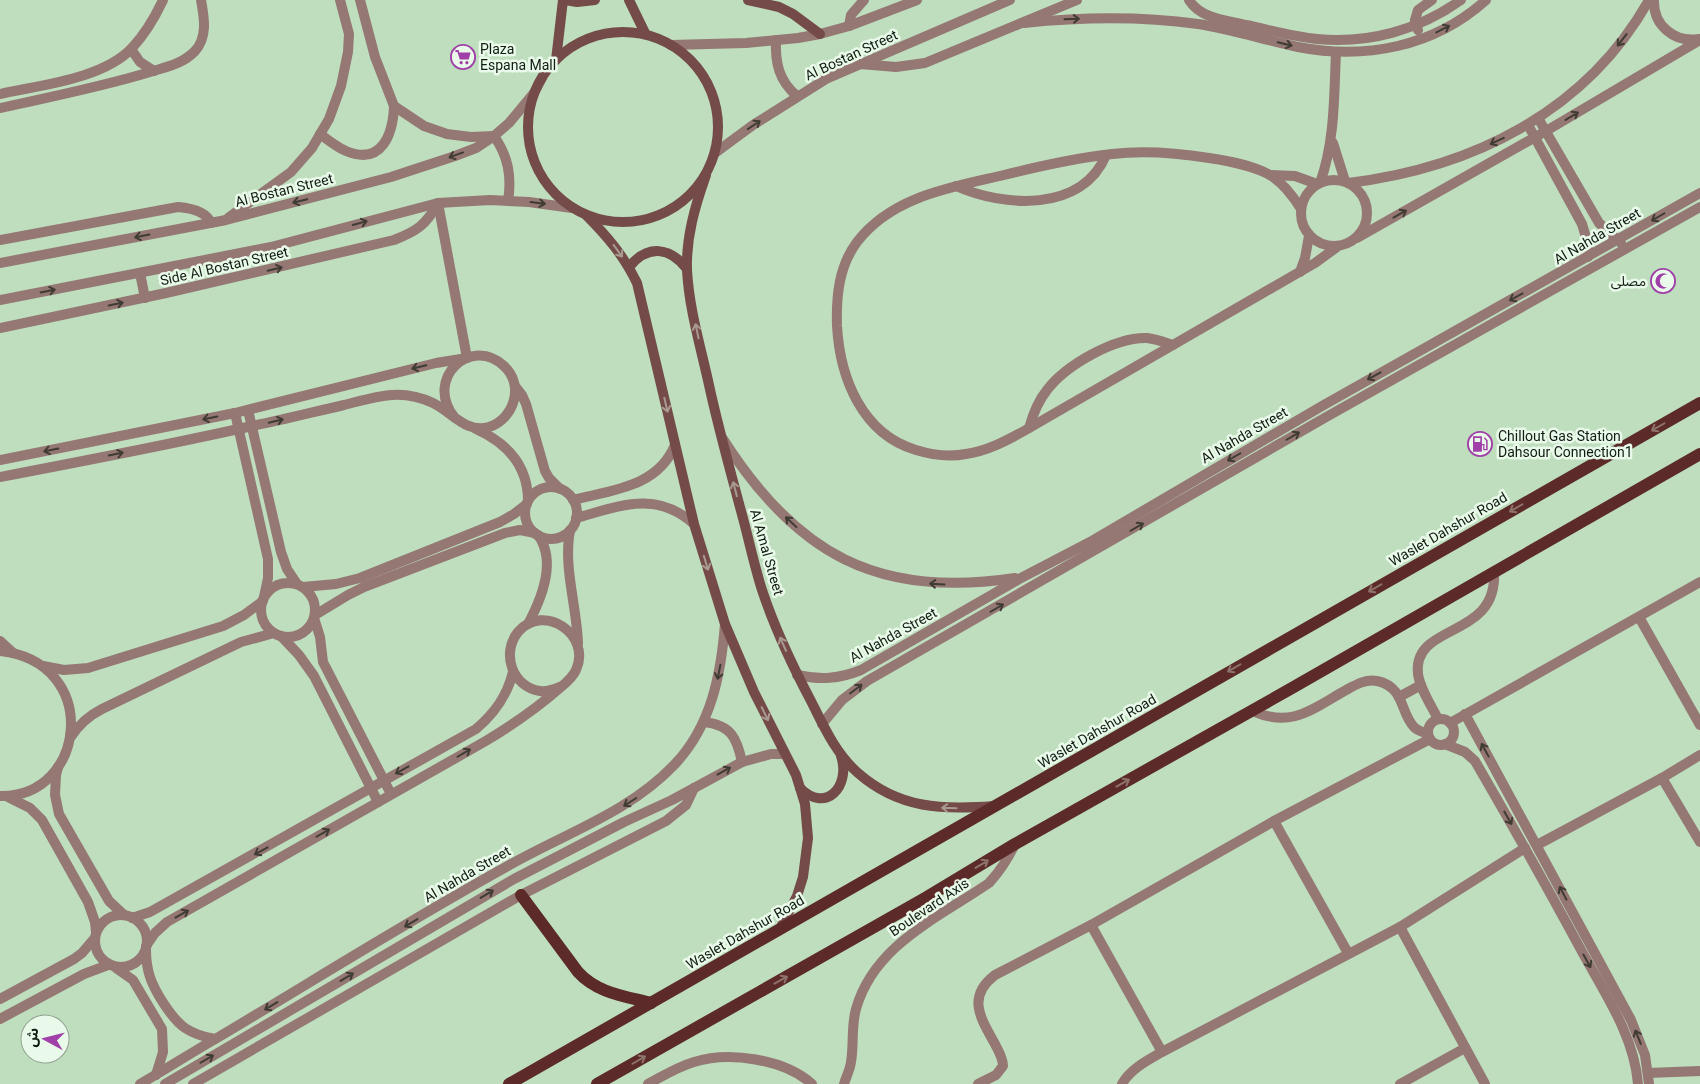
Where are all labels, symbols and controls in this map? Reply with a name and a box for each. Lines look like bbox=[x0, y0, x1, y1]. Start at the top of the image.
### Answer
one-way arrow bbox=[1064, 14, 1080, 23]
one-way arrow bbox=[1435, 24, 1450, 34]
street label: Al Bostan Street bbox=[802, 26, 900, 83]
one-way arrow bbox=[1617, 33, 1628, 46]
one-way arrow bbox=[1276, 40, 1292, 49]
place label: Plaza Espana Mall bbox=[480, 41, 556, 73]
supermarket icon: Plaza Espana Mall bbox=[450, 44, 476, 70]
one-way arrow bbox=[1564, 111, 1578, 121]
one-way arrow bbox=[747, 119, 761, 130]
one-way arrow bbox=[1490, 137, 1505, 147]
one-way arrow bbox=[449, 151, 464, 160]
street label: Al Bostan Street bbox=[233, 170, 335, 210]
one-way arrow bbox=[293, 196, 309, 206]
one-way arrow bbox=[529, 198, 545, 208]
street label: Al Nahda Street bbox=[1551, 205, 1643, 267]
one-way arrow bbox=[1392, 208, 1407, 218]
one-way arrow bbox=[1650, 212, 1665, 222]
one-way arrow bbox=[352, 218, 368, 227]
one-way arrow bbox=[134, 232, 150, 242]
street label: Side Al Bostan Street bbox=[158, 243, 290, 289]
one-way arrow bbox=[613, 244, 624, 257]
one-way arrow bbox=[266, 264, 282, 273]
mosque icon: مصلى bbox=[1650, 268, 1676, 294]
place label: مصلى bbox=[1611, 273, 1646, 290]
one-way arrow bbox=[39, 286, 55, 295]
one-way arrow bbox=[1509, 292, 1524, 302]
one-way arrow bbox=[108, 299, 124, 308]
one-way arrow bbox=[692, 323, 701, 339]
one-way arrow bbox=[412, 363, 428, 373]
one-way arrow bbox=[1368, 372, 1382, 382]
one-way arrow bbox=[662, 397, 671, 413]
street label: Al Nahda Street bbox=[1198, 404, 1290, 466]
one-way arrow bbox=[203, 414, 219, 423]
one-way arrow bbox=[267, 416, 283, 425]
one-way arrow bbox=[1651, 423, 1665, 433]
place label: Chillout Gas Station Dahsour Connection1 bbox=[1498, 428, 1633, 460]
one-way arrow bbox=[1285, 431, 1300, 440]
fuel station icon: Chillout Gas Station Dahsour Connection1 bbox=[1467, 431, 1493, 457]
one-way arrow bbox=[43, 445, 59, 455]
one-way arrow bbox=[108, 449, 124, 458]
one-way arrow bbox=[1227, 453, 1241, 463]
one-way arrow bbox=[730, 481, 739, 497]
street label: Waslet Dahshur Road bbox=[1386, 489, 1510, 569]
one-way arrow bbox=[1510, 503, 1524, 513]
street label: Al Amal Street bbox=[747, 507, 787, 597]
one-way arrow bbox=[784, 516, 797, 528]
one-way arrow bbox=[1130, 521, 1144, 531]
one-way arrow bbox=[702, 554, 711, 570]
one-way arrow bbox=[930, 579, 946, 588]
one-way arrow bbox=[1368, 583, 1383, 593]
one-way arrow bbox=[989, 602, 1003, 612]
street label: Al Nahda Street bbox=[847, 604, 940, 666]
one-way arrow bbox=[778, 637, 787, 652]
one-way arrow bbox=[713, 664, 723, 680]
one-way arrow bbox=[1227, 664, 1241, 674]
one-way arrow bbox=[849, 684, 862, 695]
street label: Waslet Dahshur Road bbox=[1035, 691, 1159, 771]
one-way arrow bbox=[761, 706, 770, 721]
one-way arrow bbox=[1480, 743, 1490, 758]
one-way arrow bbox=[457, 748, 472, 758]
one-way arrow bbox=[396, 766, 410, 776]
one-way arrow bbox=[717, 766, 732, 776]
one-way arrow bbox=[1116, 778, 1131, 788]
one-way arrow bbox=[623, 797, 637, 807]
one-way arrow bbox=[941, 803, 958, 813]
one-way arrow bbox=[1504, 811, 1514, 825]
one-way arrow bbox=[315, 828, 330, 837]
street label: Al Nahda Street bbox=[421, 843, 513, 905]
one-way arrow bbox=[254, 846, 269, 856]
one-way arrow bbox=[975, 858, 989, 868]
street label: Boulevard Axis bbox=[886, 875, 972, 939]
one-way arrow bbox=[1557, 886, 1567, 901]
one-way arrow bbox=[480, 889, 494, 899]
street label: Waslet Dahshur Road bbox=[683, 892, 807, 972]
one-way arrow bbox=[175, 909, 190, 919]
one-way arrow bbox=[405, 918, 419, 928]
one-way arrow bbox=[1582, 953, 1592, 968]
one-way arrow bbox=[340, 971, 354, 981]
one-way arrow bbox=[773, 975, 788, 985]
one-way arrow bbox=[265, 1001, 279, 1011]
north arrow bbox=[20, 1014, 70, 1064]
text: ش bbox=[23, 1027, 41, 1048]
one-way arrow bbox=[1633, 1030, 1643, 1045]
one-way arrow bbox=[200, 1054, 214, 1064]
one-way arrow bbox=[632, 1055, 647, 1065]

